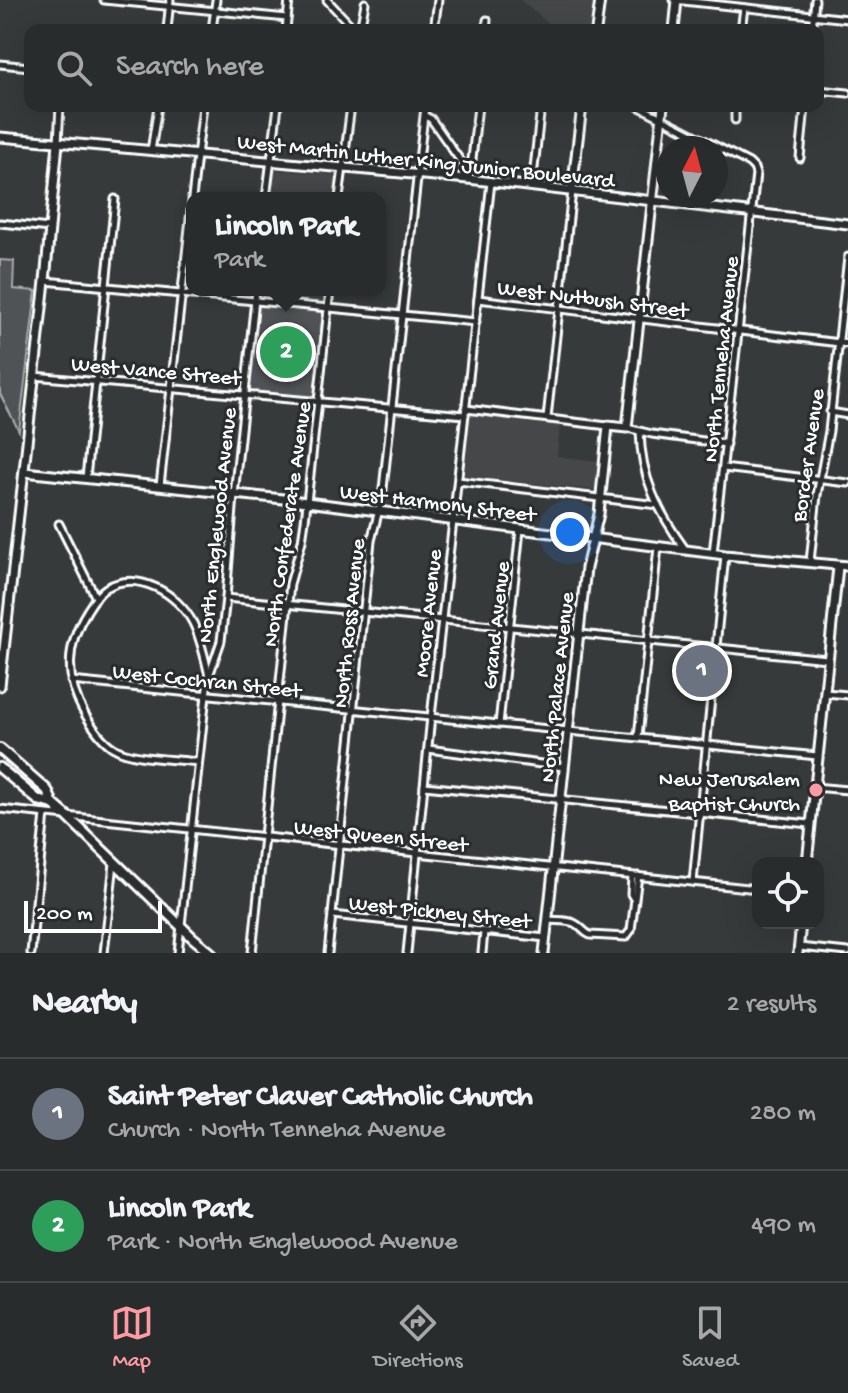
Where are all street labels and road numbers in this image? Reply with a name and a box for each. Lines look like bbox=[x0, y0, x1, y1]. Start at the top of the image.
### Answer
street label: West Martin Luther King Junior Boulevard bbox=[236, 130, 618, 196]
street label: North Tenneha Avenue bbox=[699, 254, 747, 464]
street label: West Nutbush Street bbox=[496, 276, 691, 326]
street label: West Vance Street bbox=[70, 353, 243, 394]
street label: Border Avenue bbox=[788, 387, 832, 525]
street label: North Confederate Avenue bbox=[259, 400, 319, 649]
street label: North Englewood Avenue bbox=[194, 406, 244, 644]
street label: West Harmony Street bbox=[338, 480, 539, 530]
street label: North Ross Avenue bbox=[329, 537, 373, 709]
street label: Moore Avenue bbox=[410, 547, 450, 679]
street label: Grand Avenue bbox=[478, 559, 518, 691]
street label: North Palace Avenue bbox=[536, 590, 582, 784]
street label: West Cochran Street bbox=[111, 660, 304, 706]
street label: West Queen Street bbox=[292, 816, 471, 860]
street label: West Pickney Street bbox=[347, 891, 534, 937]

